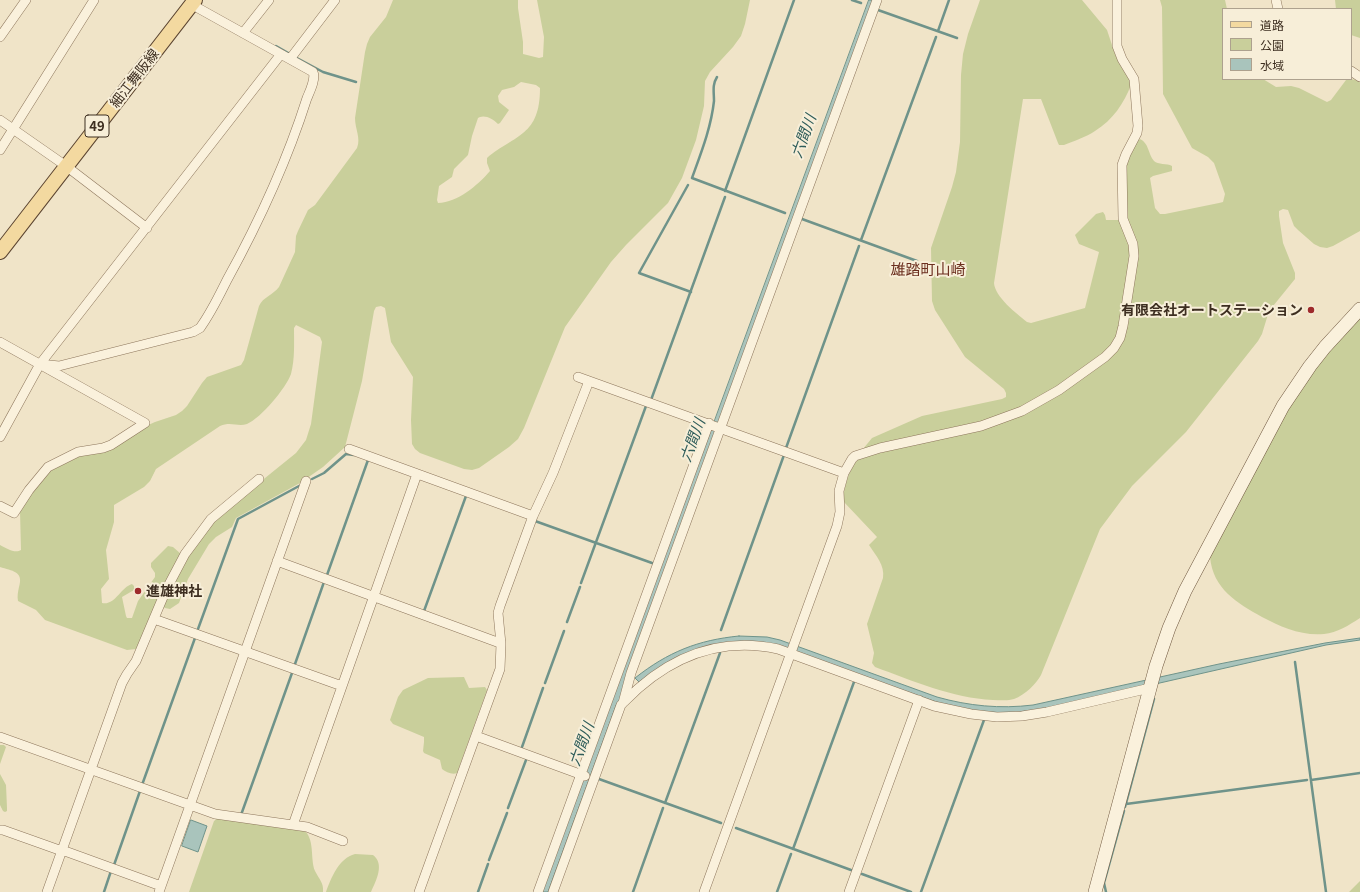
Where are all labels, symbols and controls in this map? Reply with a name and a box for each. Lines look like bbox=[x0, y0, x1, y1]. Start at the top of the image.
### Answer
legend bbox=[1222, 8, 1352, 80]
text: 道路 bbox=[1260, 16, 1284, 33]
text: 公園 bbox=[1260, 36, 1284, 53]
street label: 細江舞阪線 bbox=[106, 45, 162, 111]
text: 水域 bbox=[1260, 56, 1284, 73]
water label: 六間川 bbox=[787, 112, 819, 160]
road number: 49 bbox=[85, 115, 109, 137]
district label: 雄踏町山崎 bbox=[891, 260, 965, 278]
place label: 有限会社オートステーション bbox=[1121, 302, 1303, 318]
marker: 有限会社オートステーション bbox=[1306, 305, 1316, 315]
water label: 六間川 bbox=[676, 416, 708, 464]
place label: 進雄神社 bbox=[146, 583, 202, 599]
marker: 進雄神社 bbox=[133, 586, 143, 596]
water label: 六間川 bbox=[565, 720, 597, 768]

